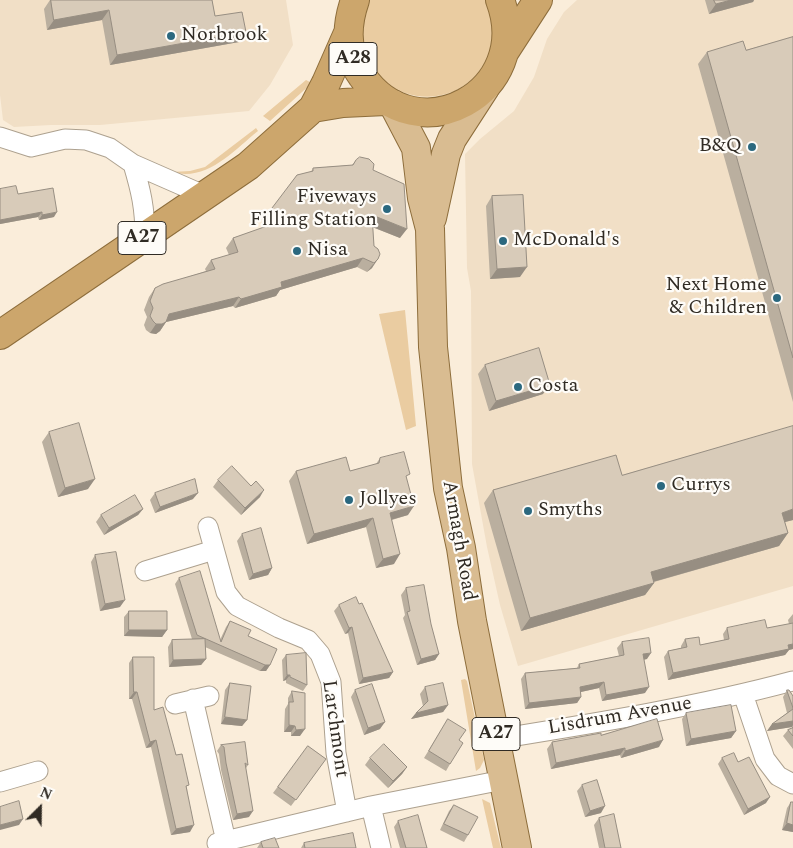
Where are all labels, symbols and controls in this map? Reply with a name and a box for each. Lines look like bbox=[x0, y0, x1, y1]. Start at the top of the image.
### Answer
place label: Norbrook bbox=[181, 24, 268, 48]
marker: Norbrook bbox=[165, 30, 177, 42]
road number: A28 bbox=[329, 42, 377, 76]
place label: B&Q bbox=[699, 135, 742, 159]
marker: B&Q bbox=[746, 141, 758, 153]
place label: Fiveways Filling Station bbox=[250, 186, 377, 233]
marker: Fiveways Filling Station bbox=[381, 203, 393, 215]
road number: A27 bbox=[118, 222, 166, 254]
place label: McDonald's bbox=[513, 229, 620, 253]
marker: McDonald's bbox=[497, 235, 509, 247]
place label: Nisa bbox=[307, 239, 348, 263]
marker: Nisa bbox=[291, 245, 303, 257]
place label: Next Home & Children bbox=[666, 274, 767, 321]
marker: Next Home & Children bbox=[771, 292, 783, 304]
place label: Costa bbox=[528, 375, 579, 399]
marker: Costa bbox=[512, 381, 524, 393]
place label: Currys bbox=[671, 474, 731, 498]
street label: Armagh Road bbox=[436, 479, 480, 603]
marker: Currys bbox=[655, 480, 667, 492]
place label: Jollyes bbox=[359, 488, 417, 512]
marker: Jollyes bbox=[343, 494, 355, 506]
place label: Smyths bbox=[538, 499, 603, 523]
marker: Smyths bbox=[522, 505, 534, 517]
street label: Larchmont bbox=[315, 679, 353, 779]
street label: Lisdrum Avenue bbox=[546, 692, 694, 742]
road number: A27 bbox=[472, 718, 520, 751]
text: N bbox=[37, 782, 55, 806]
north arrow bbox=[15, 783, 65, 833]

